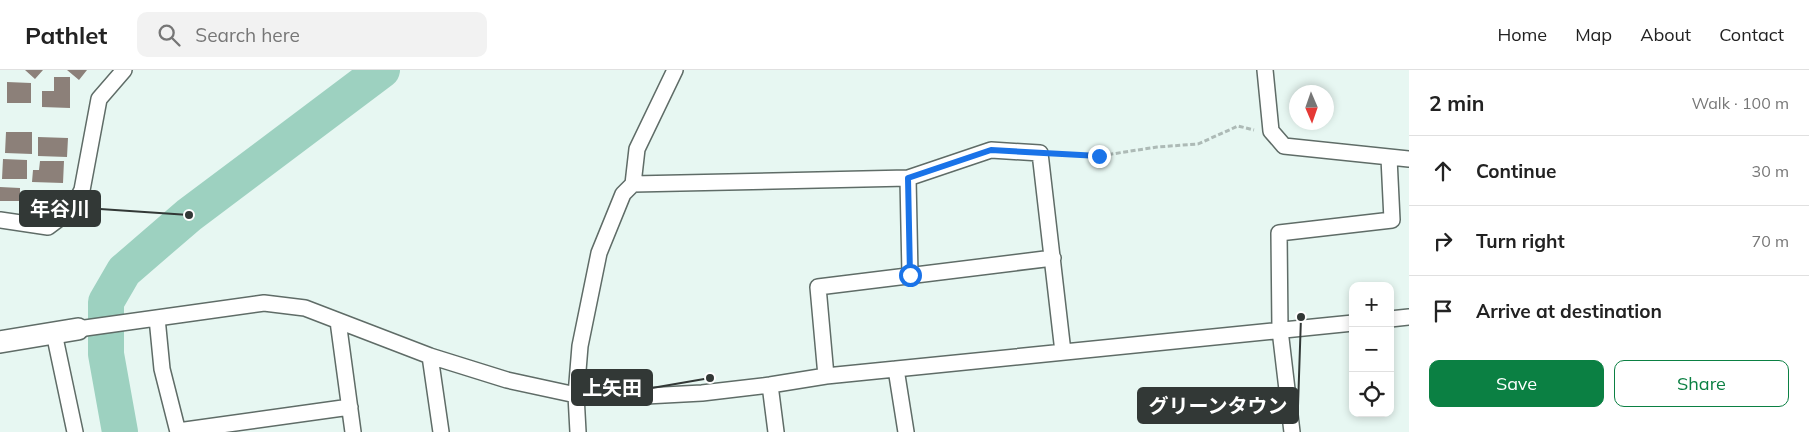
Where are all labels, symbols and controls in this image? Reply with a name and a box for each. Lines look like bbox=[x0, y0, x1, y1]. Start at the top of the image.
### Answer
search box bbox=[137, 12, 487, 57]
text: Pathlet bbox=[25, 20, 107, 50]
icon: search bbox=[155, 21, 183, 49]
text: Search here bbox=[195, 23, 300, 47]
text: Home bbox=[1497, 23, 1547, 46]
text: Map bbox=[1575, 23, 1612, 46]
text: About bbox=[1640, 23, 1691, 46]
text: Contact bbox=[1719, 23, 1784, 46]
north arrow bbox=[1289, 85, 1334, 130]
text: 2 min bbox=[1429, 90, 1484, 116]
text: Walk · 100 m bbox=[1691, 93, 1789, 113]
route end bbox=[1088, 145, 1111, 168]
icon: ahead bbox=[1429, 157, 1457, 185]
text: Continue bbox=[1476, 159, 1556, 183]
text: 30 m bbox=[1752, 161, 1789, 181]
callout: 年谷川 bbox=[20, 191, 100, 226]
text: 年谷川 bbox=[30, 196, 90, 221]
icon: right bbox=[1429, 227, 1457, 255]
text: Turn right bbox=[1476, 229, 1565, 253]
text: 70 m bbox=[1752, 231, 1789, 251]
route start bbox=[899, 264, 922, 287]
map controls bbox=[1349, 282, 1394, 417]
button: + bbox=[1349, 282, 1394, 327]
icon: arrive bbox=[1429, 297, 1457, 325]
text: Arrive at destination bbox=[1476, 299, 1662, 323]
button: − bbox=[1349, 327, 1394, 372]
button: Save bbox=[1429, 360, 1604, 407]
button: Share bbox=[1614, 360, 1789, 407]
callout: 上矢田 bbox=[572, 370, 652, 405]
button: locate bbox=[1349, 372, 1394, 417]
text: 上矢田 bbox=[582, 375, 642, 400]
callout: グリーンタウン bbox=[1138, 388, 1298, 423]
text: グリーンタウン bbox=[1149, 393, 1288, 418]

